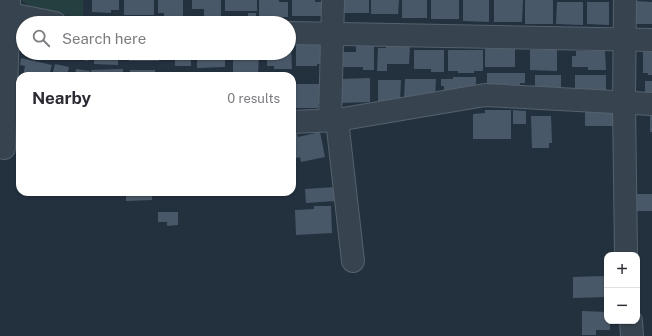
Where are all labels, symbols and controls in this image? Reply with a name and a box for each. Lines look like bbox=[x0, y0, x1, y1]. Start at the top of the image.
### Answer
search box bbox=[16, 16, 296, 60]
icon: search bbox=[30, 27, 52, 49]
text: Search here bbox=[62, 30, 146, 47]
text: Nearby bbox=[32, 88, 91, 108]
text: 0 results bbox=[227, 91, 280, 106]
map controls bbox=[604, 252, 640, 324]
button: + bbox=[604, 252, 640, 288]
button: − bbox=[604, 288, 640, 324]

